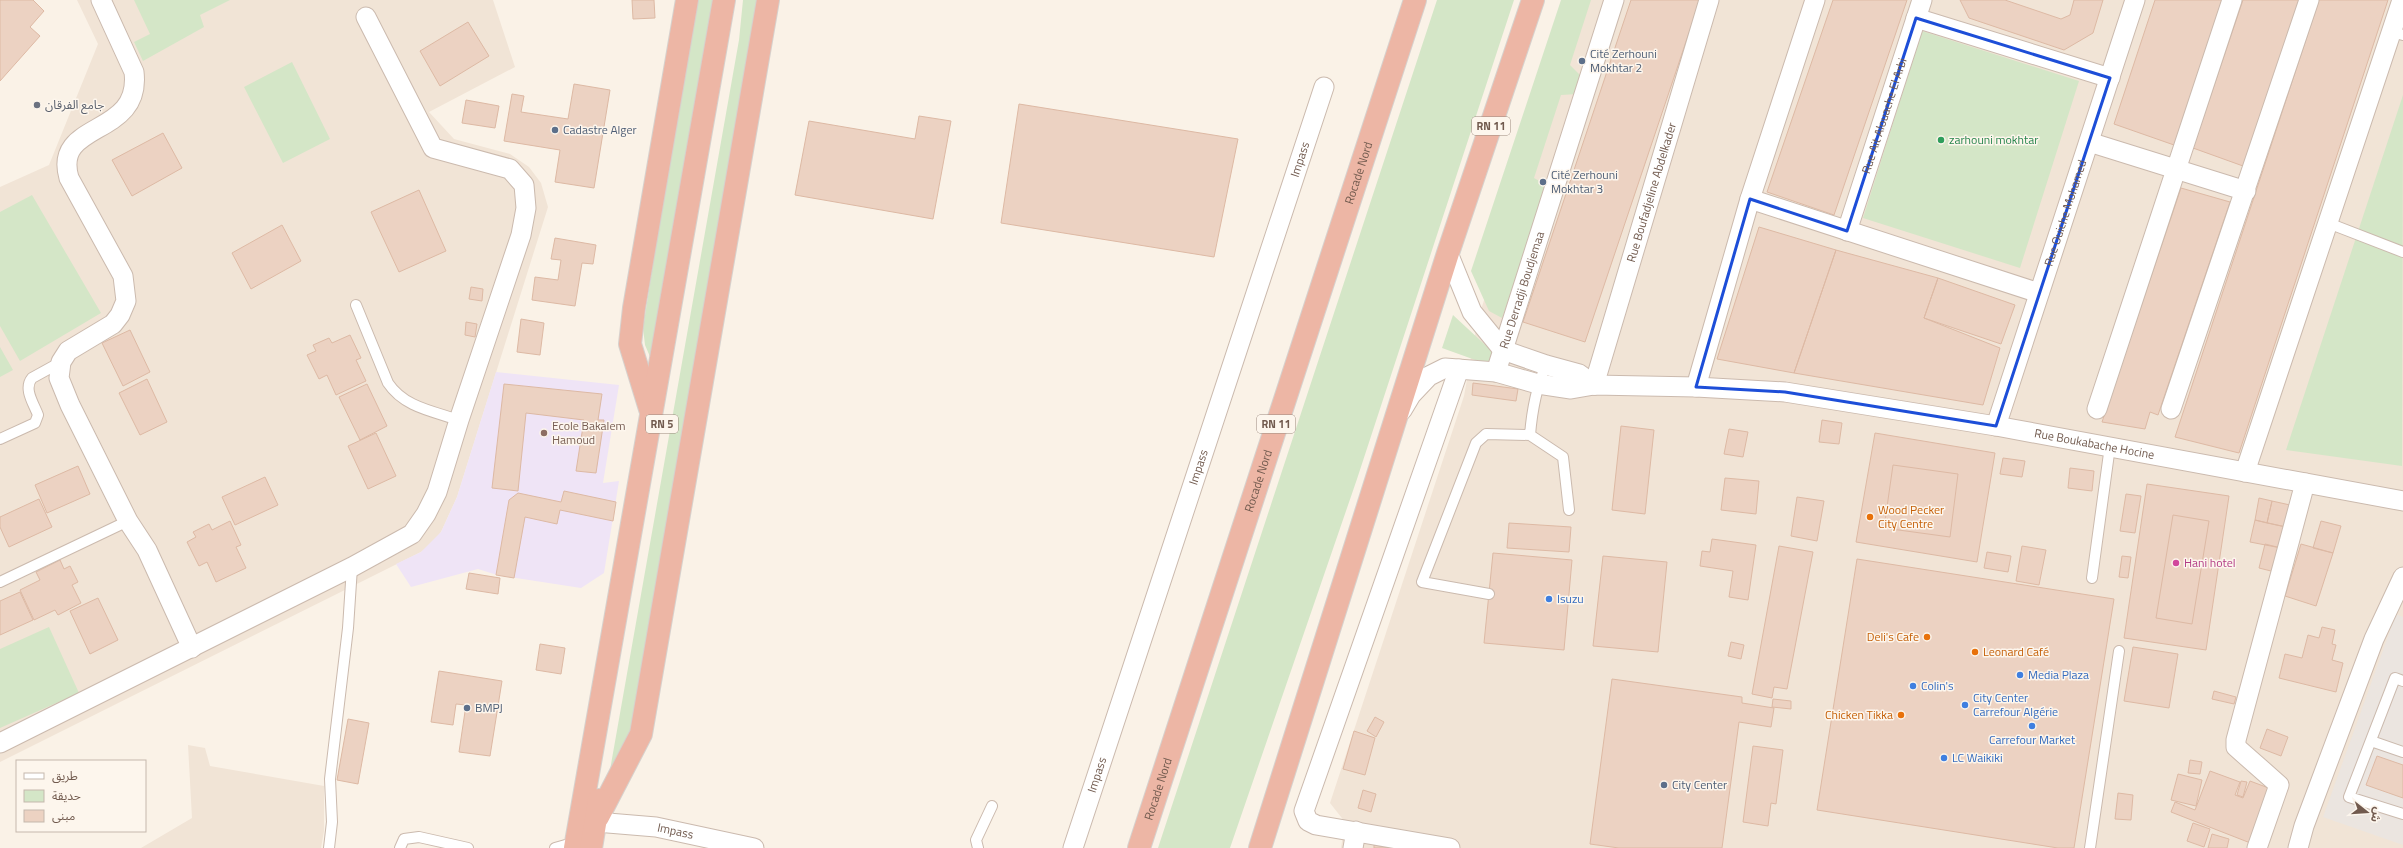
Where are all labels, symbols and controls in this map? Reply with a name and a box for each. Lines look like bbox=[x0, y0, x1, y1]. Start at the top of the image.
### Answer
place label: Cité Zerhouni Mokhtar 2 bbox=[1590, 44, 1657, 77]
marker: Cité Zerhouni Mokhtar 2 bbox=[1577, 56, 1587, 66]
street label: Rue Ait Alouache El Arbi bbox=[1856, 56, 1912, 176]
place label: جامع الفرقان bbox=[45, 95, 104, 114]
marker: جامع الفرقان bbox=[32, 100, 42, 110]
road number: RN 11 bbox=[1472, 117, 1510, 135]
place label: Cadastre Alger bbox=[563, 120, 637, 139]
street label: Rue Boufadjeline Abdelkader bbox=[1621, 120, 1681, 265]
marker: Cadastre Alger bbox=[550, 125, 560, 135]
place label: zarhouni mokhtar bbox=[1949, 130, 2038, 149]
marker: zarhouni mokhtar bbox=[1936, 135, 1946, 145]
street label: Impass bbox=[1285, 139, 1314, 180]
street label: Rocade Nord bbox=[1339, 139, 1377, 206]
street label: Rue Ouiche Mohamed bbox=[2039, 157, 2091, 269]
place label: Cité Zerhouni Mokhtar 3 bbox=[1551, 165, 1618, 198]
marker: Cité Zerhouni Mokhtar 3 bbox=[1538, 177, 1548, 187]
street label: Rue Derradji Boudjemaa bbox=[1494, 229, 1549, 351]
road number: RN 5 bbox=[646, 415, 678, 433]
road number: RN 11 bbox=[1257, 415, 1295, 433]
place label: Ecole Bakalem Hamoud bbox=[552, 416, 626, 449]
street label: Rue Boukabache Hocine bbox=[2033, 423, 2156, 464]
marker: Ecole Bakalem Hamoud bbox=[539, 428, 549, 438]
street label: Impass bbox=[1183, 446, 1213, 487]
street label: Rocade Nord bbox=[1239, 447, 1277, 515]
place label: Wood Pecker City Centre bbox=[1878, 500, 1944, 533]
marker: Wood Pecker City Centre bbox=[1865, 512, 1875, 522]
place label: Hani hotel bbox=[2184, 553, 2236, 572]
marker: Hani hotel bbox=[2171, 558, 2181, 568]
place label: Isuzu bbox=[1557, 589, 1584, 608]
marker: Isuzu bbox=[1544, 594, 1554, 604]
place label: Deli's Cafe bbox=[1867, 627, 1919, 646]
marker: Deli's Cafe bbox=[1922, 632, 1932, 642]
place label: Leonard Café bbox=[1983, 642, 2049, 661]
marker: Leonard Café bbox=[1970, 647, 1980, 657]
place label: Media Plaza bbox=[2028, 665, 2089, 684]
marker: Media Plaza bbox=[2015, 670, 2025, 680]
place label: Colin's bbox=[1921, 676, 1954, 695]
marker: Colin's bbox=[1908, 681, 1918, 691]
place label: City Center Carrefour Algérie bbox=[1973, 688, 2058, 721]
place label: BMPJ bbox=[475, 698, 503, 717]
marker: City Center Carrefour Algérie bbox=[1960, 700, 1970, 710]
marker: BMPJ bbox=[462, 703, 472, 713]
place label: Chicken Tikka bbox=[1825, 705, 1893, 724]
marker: Chicken Tikka bbox=[1896, 710, 1906, 720]
marker: Carrefour Market bbox=[2027, 721, 2037, 731]
place label: Carrefour Market bbox=[1989, 730, 2076, 749]
place label: LC Waikiki bbox=[1952, 748, 2003, 767]
marker: LC Waikiki bbox=[1939, 753, 1949, 763]
street label: Impass bbox=[1082, 754, 1112, 795]
street label: Rocade Nord bbox=[1139, 755, 1177, 823]
legend bbox=[16, 760, 146, 832]
text: طريق bbox=[52, 766, 78, 785]
place label: City Center bbox=[1672, 775, 1727, 794]
marker: City Center bbox=[1659, 780, 1669, 790]
text: حديقة bbox=[52, 786, 81, 805]
north arrow bbox=[2347, 792, 2387, 832]
text: ش bbox=[2367, 805, 2386, 824]
text: مبنى bbox=[52, 806, 75, 825]
street label: Impass bbox=[656, 818, 696, 844]

